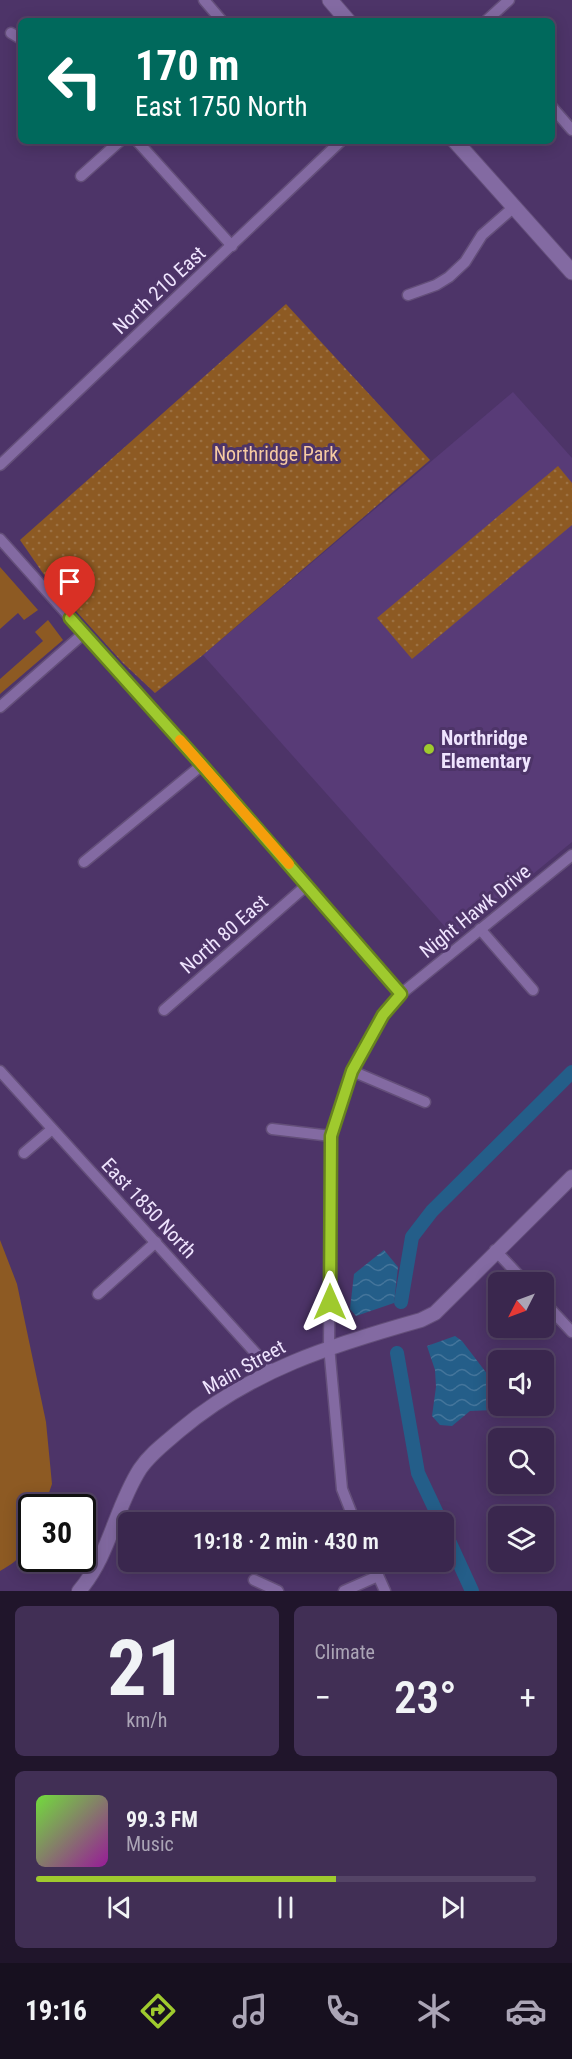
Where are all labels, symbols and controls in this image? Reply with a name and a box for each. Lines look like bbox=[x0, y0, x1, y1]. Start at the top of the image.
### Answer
text: 170 m bbox=[135, 41, 240, 90]
icon: left bbox=[36, 42, 114, 120]
text: East 1750 North bbox=[135, 91, 308, 123]
street label: North 210 East bbox=[108, 241, 210, 339]
park label: Northridge Park bbox=[214, 442, 338, 466]
pin bbox=[44, 556, 95, 618]
icon: arrive bbox=[53, 565, 86, 598]
place label: Northridge Elementary bbox=[441, 726, 531, 773]
marker: Northridge Elementary bbox=[422, 742, 436, 756]
street label: Night Hawk Drive bbox=[415, 859, 535, 963]
street label: North 80 East bbox=[175, 889, 273, 979]
street label: East 1850 North bbox=[97, 1153, 201, 1263]
position arrow bbox=[298, 1270, 362, 1334]
north arrow bbox=[488, 1272, 554, 1338]
map controls bbox=[488, 1272, 554, 1572]
street label: Main Street bbox=[199, 1335, 289, 1399]
button: sound bbox=[488, 1350, 554, 1416]
button: search bbox=[488, 1428, 554, 1494]
speed limit sign: 30 bbox=[18, 1494, 96, 1572]
button: layers bbox=[488, 1506, 554, 1572]
text: 19:18 · 2 min · 430 m bbox=[193, 1529, 379, 1554]
text: 21 bbox=[107, 1623, 186, 1714]
text: Climate bbox=[315, 1640, 375, 1664]
text: 23° bbox=[394, 1671, 457, 1724]
text: − bbox=[315, 1678, 331, 1717]
text: + bbox=[520, 1678, 536, 1717]
text: km/h bbox=[126, 1708, 167, 1732]
text: 99.3 FM bbox=[126, 1807, 198, 1832]
text: Music bbox=[126, 1832, 174, 1856]
icon: previous bbox=[103, 1891, 136, 1924]
icon: pause bbox=[269, 1891, 302, 1924]
icon: next bbox=[436, 1891, 469, 1924]
icon: directions bbox=[137, 1990, 179, 2032]
icon: music bbox=[229, 1990, 271, 2032]
icon: phone bbox=[321, 1990, 363, 2032]
icon: climate bbox=[413, 1990, 455, 2032]
icon: car bbox=[505, 1990, 547, 2032]
text: 19:16 bbox=[25, 1995, 87, 2027]

